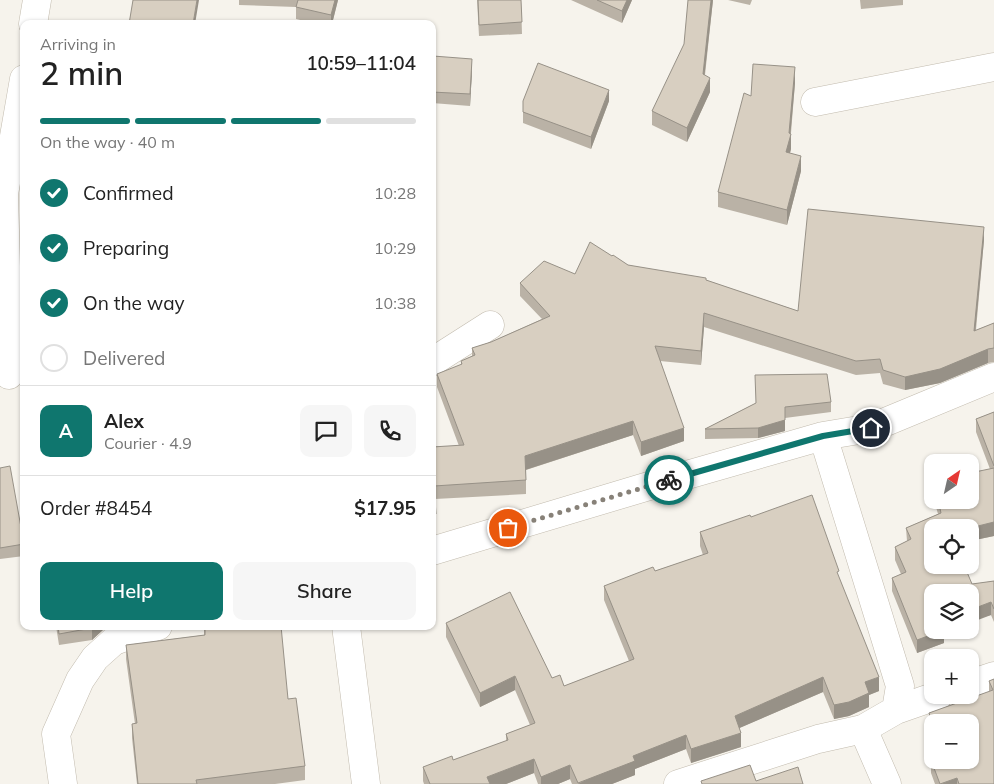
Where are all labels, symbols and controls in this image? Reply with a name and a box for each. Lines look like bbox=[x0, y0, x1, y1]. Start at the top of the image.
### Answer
text: Arriving in bbox=[40, 34, 116, 54]
text: 10:59–11:04 bbox=[306, 51, 416, 75]
text: 2 min bbox=[40, 53, 123, 93]
text: On the way · 40 m bbox=[40, 132, 175, 152]
icon: check bbox=[40, 179, 68, 207]
text: Confirmed bbox=[83, 181, 174, 205]
text: 10:28 bbox=[374, 183, 416, 203]
icon: check bbox=[40, 234, 68, 262]
text: Preparing bbox=[83, 236, 169, 260]
text: 10:29 bbox=[374, 238, 416, 258]
icon: check bbox=[40, 289, 68, 317]
text: On the way bbox=[83, 291, 185, 315]
text: 10:38 bbox=[374, 293, 416, 313]
text: Delivered bbox=[83, 346, 165, 370]
button: chat bbox=[300, 405, 352, 457]
button: phone bbox=[364, 405, 416, 457]
pin bbox=[850, 407, 892, 449]
text: Alex bbox=[104, 409, 144, 433]
icon: home bbox=[857, 414, 885, 442]
text: A bbox=[59, 419, 73, 443]
text: Courier · 4.9 bbox=[104, 433, 192, 453]
north arrow bbox=[924, 454, 979, 509]
map controls bbox=[924, 454, 979, 769]
courier bbox=[644, 455, 694, 505]
icon: bike bbox=[655, 466, 683, 494]
text: Order #8454 bbox=[40, 496, 152, 520]
text: $17.95 bbox=[354, 496, 416, 520]
pin bbox=[487, 507, 529, 549]
icon: bag bbox=[494, 514, 522, 542]
button: locate bbox=[924, 519, 979, 574]
button: Help bbox=[40, 562, 223, 620]
button: Share bbox=[233, 562, 416, 620]
button: layers bbox=[924, 584, 979, 639]
button: + bbox=[924, 649, 979, 704]
button: − bbox=[924, 714, 979, 769]

